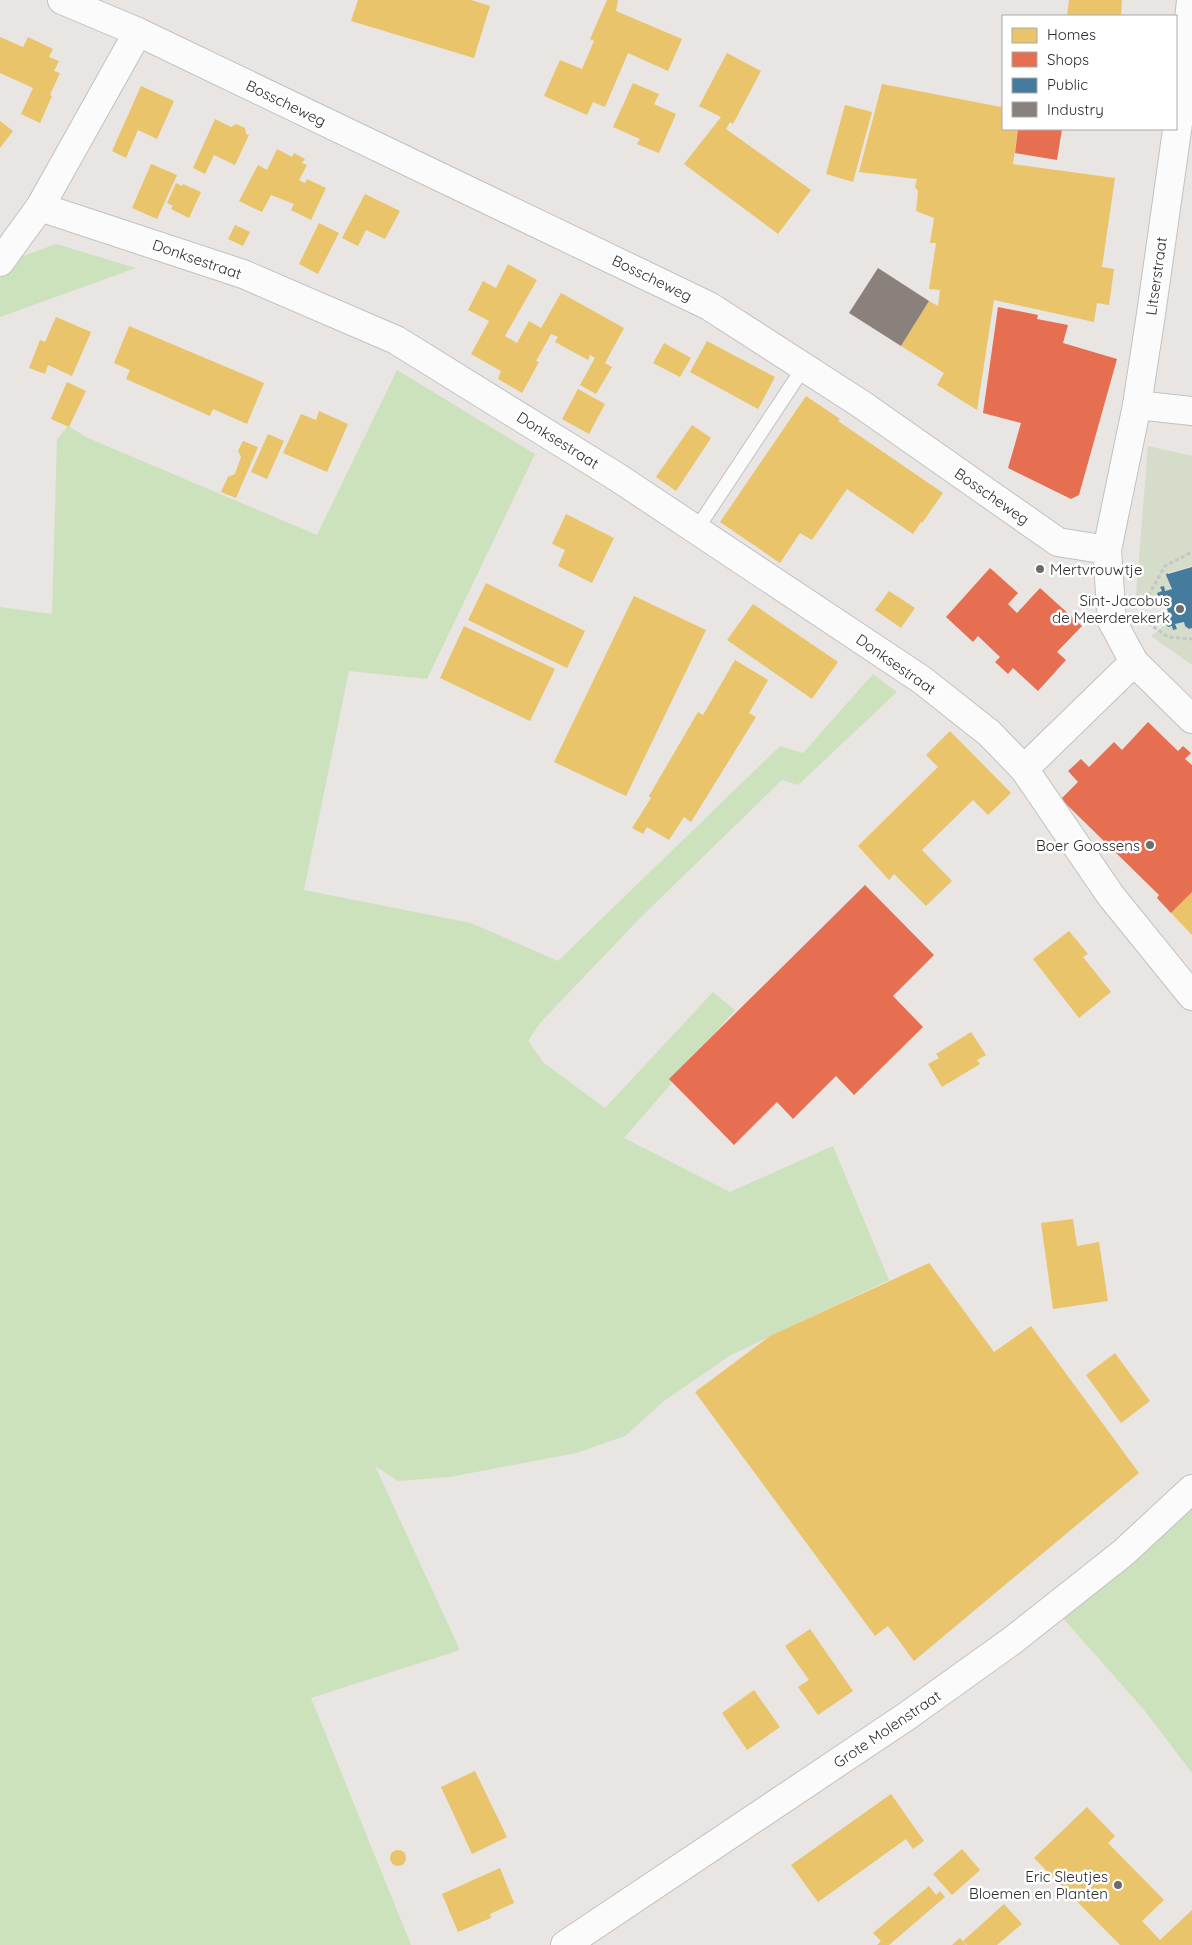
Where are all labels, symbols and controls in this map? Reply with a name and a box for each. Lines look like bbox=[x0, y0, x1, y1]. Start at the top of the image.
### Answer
legend bbox=[1002, 15, 1177, 130]
text: Homes bbox=[1047, 25, 1096, 44]
text: Shops bbox=[1047, 50, 1089, 69]
street label: Bosscheweg bbox=[243, 75, 329, 131]
text: Public bbox=[1047, 75, 1088, 94]
text: Industry bbox=[1047, 100, 1104, 119]
street label: Donksestraat bbox=[150, 235, 244, 283]
street label: Litserstraat bbox=[1141, 236, 1171, 316]
street label: Bosscheweg bbox=[609, 250, 695, 306]
street label: Donksestraat bbox=[513, 407, 603, 473]
street label: Bosscheweg bbox=[951, 463, 1033, 529]
place label: Mertvrouwtje bbox=[1050, 560, 1142, 579]
marker: Mertvrouwtje bbox=[1034, 563, 1046, 575]
place label: Sint-Jacobus de Meerderekerk bbox=[1052, 591, 1170, 627]
marker: Sint-Jacobus de Meerderekerk bbox=[1174, 603, 1186, 615]
street label: Donksestraat bbox=[852, 629, 940, 699]
place label: Boer Goossens bbox=[1036, 836, 1140, 855]
marker: Boer Goossens bbox=[1144, 839, 1156, 851]
street label: Grote Molenstraat bbox=[830, 1686, 944, 1772]
place label: Eric Sleutjes Bloemen en Planten bbox=[969, 1867, 1108, 1903]
marker: Eric Sleutjes Bloemen en Planten bbox=[1112, 1879, 1124, 1891]

